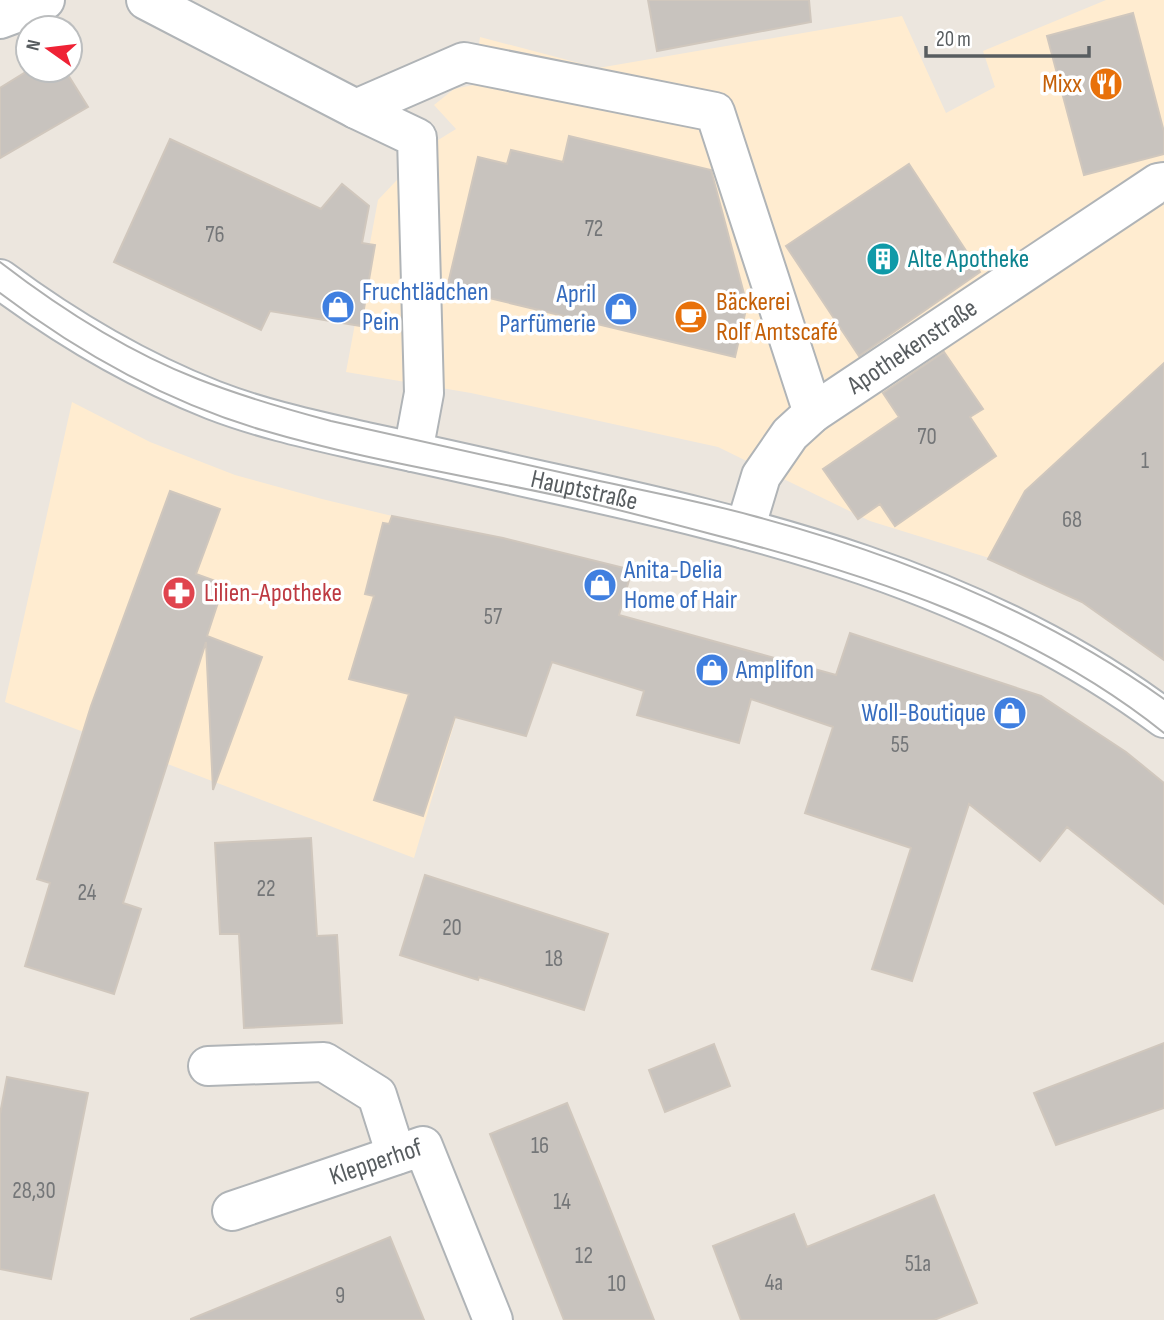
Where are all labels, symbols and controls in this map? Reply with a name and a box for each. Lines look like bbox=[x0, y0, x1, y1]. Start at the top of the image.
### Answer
north arrow bbox=[14, 14, 84, 84]
scale bar bbox=[926, 14, 1089, 58]
text: 20 m bbox=[936, 27, 971, 52]
text: N bbox=[22, 38, 46, 53]
restaurant icon: Mixx bbox=[1087, 65, 1125, 103]
place label: Mixx bbox=[1042, 69, 1082, 100]
house number: 72 bbox=[585, 215, 603, 243]
house number: 76 bbox=[205, 221, 225, 249]
building icon: Alte Apotheke bbox=[864, 240, 902, 278]
place label: Alte Apotheke bbox=[907, 244, 1029, 275]
place label: Fruchtlädchen Pein bbox=[362, 277, 489, 338]
place label: April Parfümerie bbox=[499, 279, 596, 340]
place label: Bäckerei Rolf Amtscafé bbox=[716, 287, 838, 348]
shop icon: Fruchtlädchen Pein bbox=[319, 288, 357, 326]
shop icon: April Parfümerie bbox=[602, 290, 640, 328]
street label: Apothekenstraße bbox=[841, 292, 983, 402]
cafe icon: Bäckerei Rolf Amtscafé bbox=[672, 298, 710, 336]
house number: 70 bbox=[917, 423, 937, 451]
house number: 1 bbox=[1141, 447, 1149, 475]
street label: Hauptstraße bbox=[528, 463, 641, 517]
house number: 68 bbox=[1062, 506, 1082, 534]
place label: Anita-Delia Home of Hair bbox=[623, 555, 738, 616]
shop icon: Anita-Delia Home of Hair bbox=[581, 566, 619, 604]
pharmacy icon: Lilien-Apotheke bbox=[160, 574, 198, 612]
place label: Lilien-Apotheke bbox=[204, 578, 342, 609]
house number: 57 bbox=[484, 603, 502, 631]
shop icon: Amplifon bbox=[693, 651, 731, 689]
place label: Amplifon bbox=[735, 655, 814, 686]
shop icon: Woll-Boutique bbox=[991, 694, 1029, 732]
place label: Woll-Boutique bbox=[861, 698, 986, 729]
house number: 55 bbox=[891, 731, 909, 759]
house number: 22 bbox=[257, 875, 275, 903]
house number: 24 bbox=[78, 879, 97, 907]
house number: 20 bbox=[442, 914, 462, 942]
house number: 18 bbox=[545, 945, 563, 973]
street label: Klepperhof bbox=[325, 1132, 427, 1192]
house number: 16 bbox=[531, 1132, 549, 1160]
house number: 28,30 bbox=[12, 1177, 56, 1205]
house number: 14 bbox=[553, 1188, 571, 1216]
house number: 12 bbox=[575, 1242, 593, 1270]
house number: 51a bbox=[905, 1250, 931, 1278]
house number: 4a bbox=[765, 1269, 783, 1297]
house number: 10 bbox=[608, 1270, 626, 1298]
house number: 9 bbox=[335, 1282, 345, 1310]

